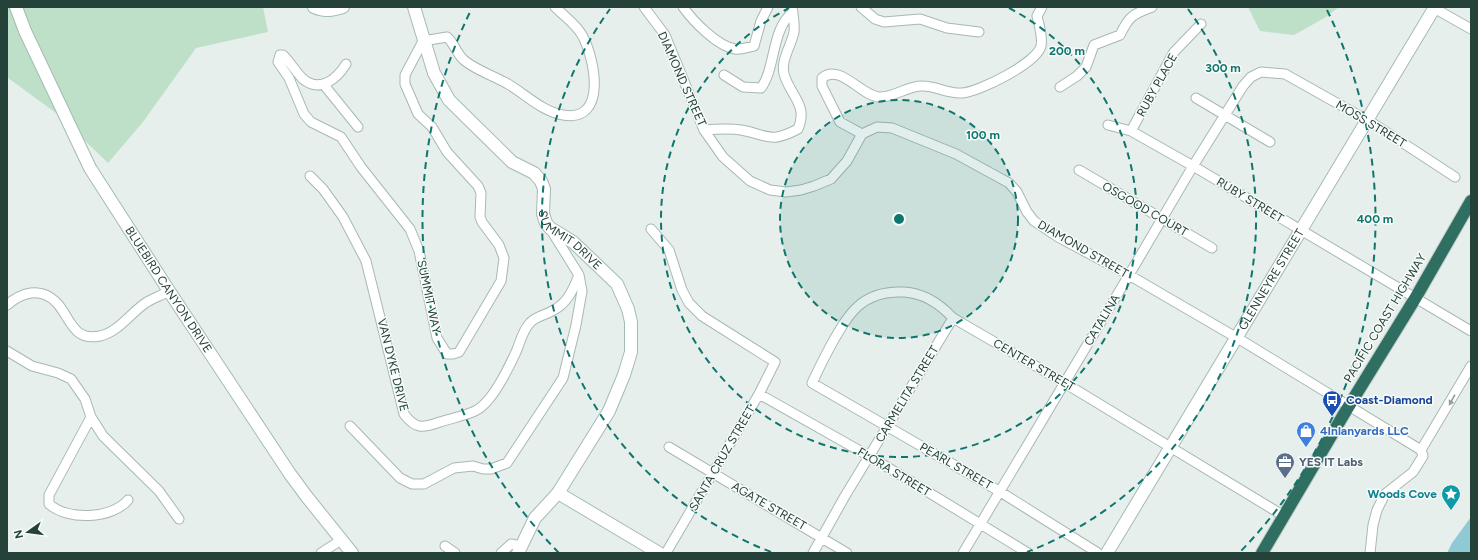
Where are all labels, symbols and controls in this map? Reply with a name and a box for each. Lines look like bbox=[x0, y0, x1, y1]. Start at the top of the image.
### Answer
street label: DIAMOND STREET bbox=[655, 30, 709, 129]
text: 200 m bbox=[1049, 44, 1085, 58]
street label: RUBY PLACE bbox=[1134, 51, 1180, 119]
text: 300 m bbox=[1205, 61, 1241, 75]
street label: MOSS STREET bbox=[1333, 98, 1409, 151]
text: 100 m bbox=[966, 128, 1000, 142]
street label: RUBY STREET bbox=[1214, 174, 1286, 226]
street label: OSGOOD COURT bbox=[1100, 179, 1190, 239]
street label: SUMMIT DRIVE bbox=[536, 210, 605, 273]
centre of rings bbox=[892, 212, 906, 226]
text: 400 m bbox=[1357, 212, 1393, 226]
street label: DIAMOND STREET bbox=[1035, 217, 1131, 281]
street label: BLUEBIRD CANYON DRIVE bbox=[122, 224, 215, 355]
street label: GLENNEYRE STREET bbox=[1236, 226, 1307, 333]
street label: PACIFIC COAST HIGHWAY bbox=[1341, 250, 1429, 385]
street label: SUMMIT WAY bbox=[414, 259, 444, 336]
street label: CATALINA bbox=[1081, 292, 1123, 348]
street label: VAN DYKE DRIVE bbox=[375, 317, 411, 413]
street label: CENTER STREET bbox=[991, 336, 1077, 394]
street label: CARMELITA STREET bbox=[873, 343, 942, 445]
bus stop icon: Coast-Diamond bbox=[1321, 389, 1343, 417]
place label: Coast-Diamond bbox=[1346, 393, 1433, 407]
one-way arrow bbox=[1448, 394, 1455, 406]
street label: SANTA CRUZ STREET bbox=[686, 403, 758, 513]
shop icon: 4Inlanyards LLC bbox=[1295, 420, 1317, 448]
place label: 4Inlanyards LLC bbox=[1320, 424, 1409, 438]
street label: PEARL STREET bbox=[917, 440, 995, 493]
street label: FLORA STREET bbox=[855, 445, 933, 500]
office icon: YES IT Labs bbox=[1274, 451, 1296, 479]
place label: YES IT Labs bbox=[1299, 455, 1363, 469]
street label: AGATE STREET bbox=[729, 479, 809, 533]
place icon: Woods Cove bbox=[1440, 483, 1462, 511]
place label: Woods Cove bbox=[1368, 487, 1437, 501]
north arrow bbox=[8, 512, 48, 552]
text: N bbox=[11, 529, 26, 540]

